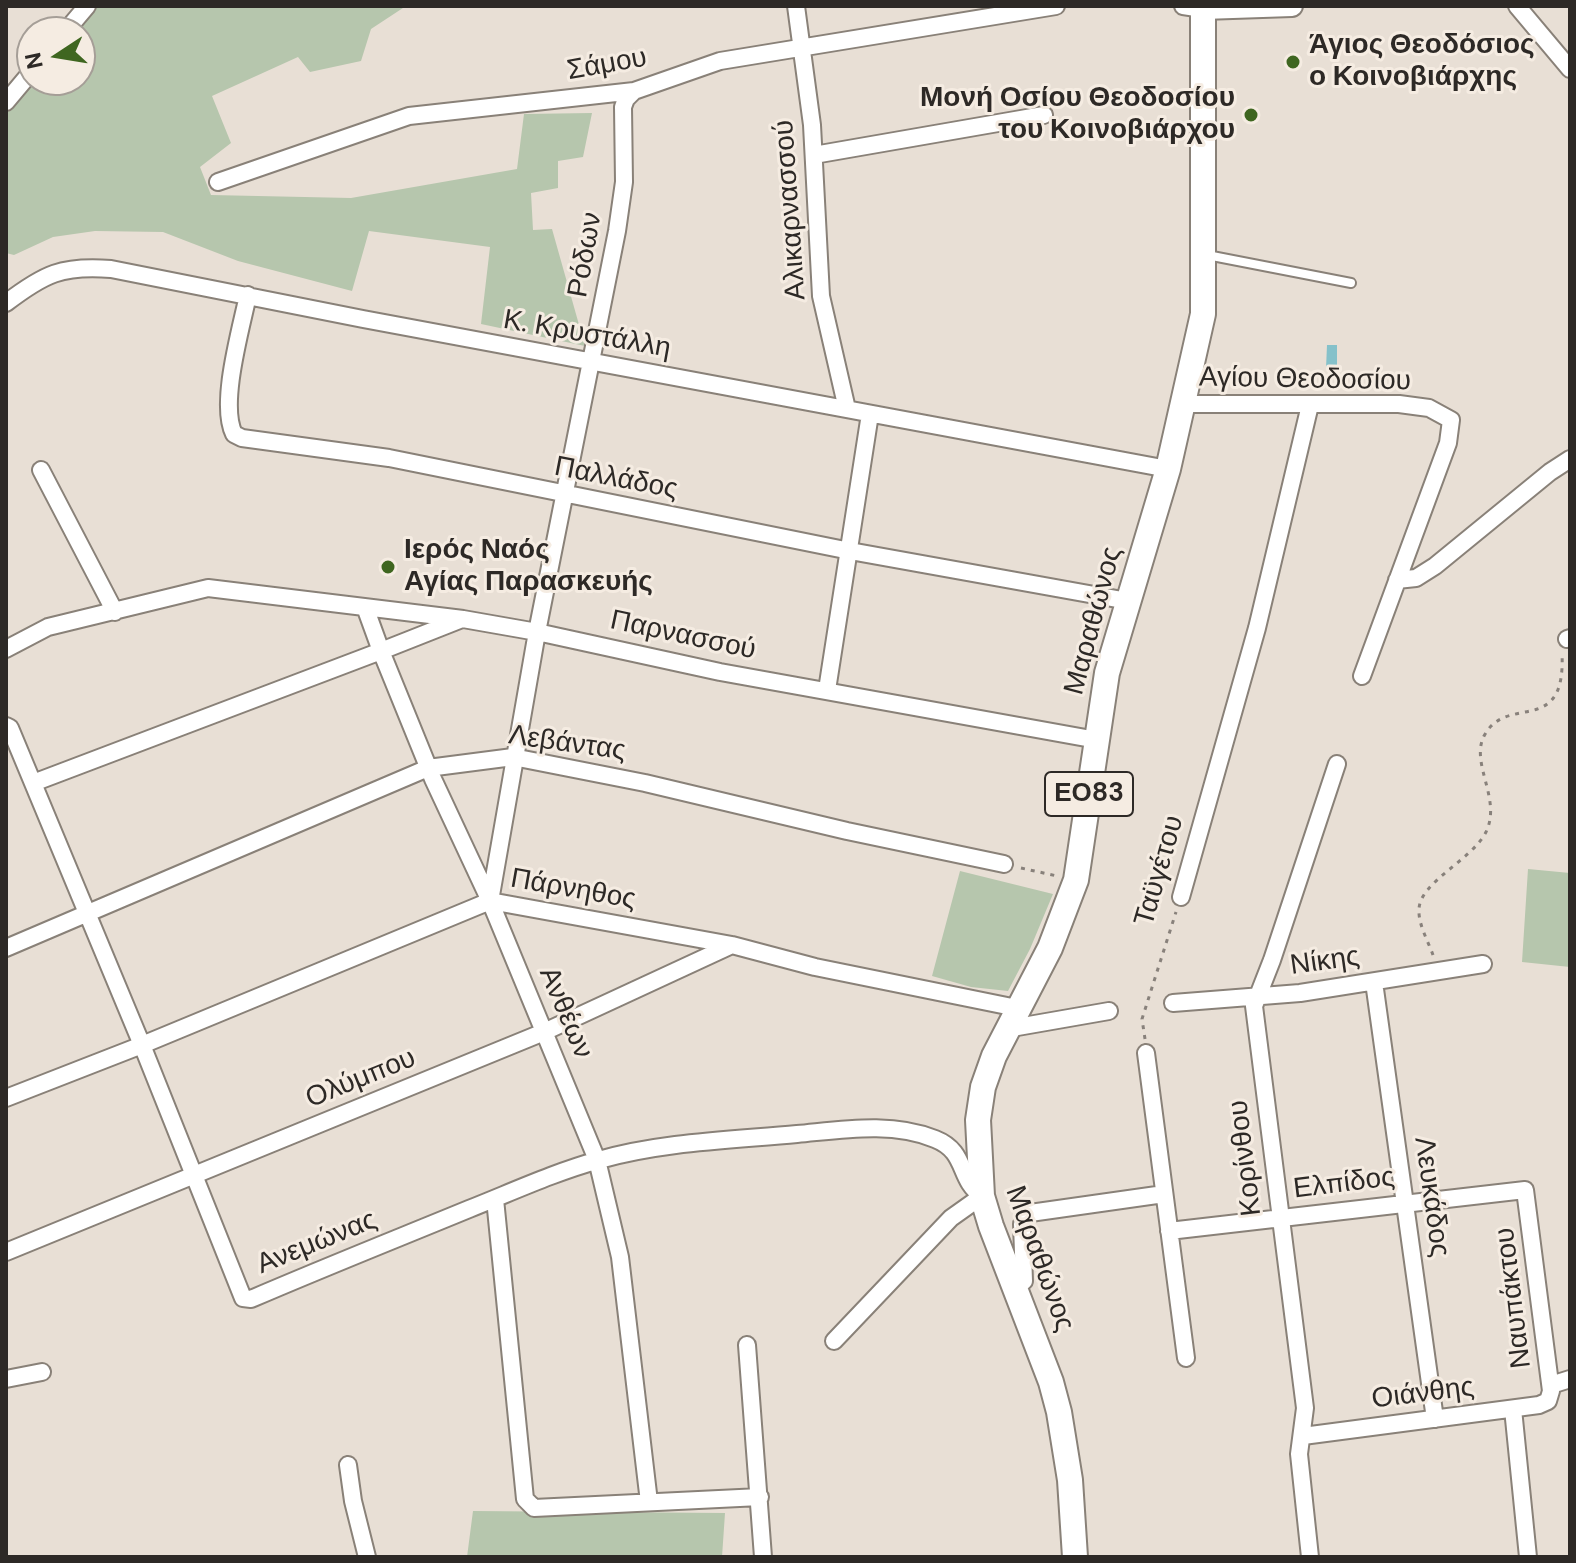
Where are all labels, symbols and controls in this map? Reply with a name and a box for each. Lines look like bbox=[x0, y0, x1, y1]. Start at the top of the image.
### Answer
north arrow bbox=[16, 16, 96, 96]
place label: Άγιος Θεοδόσιος ο Κοινοβιάρχης bbox=[1309, 29, 1535, 95]
street label: Σάμου bbox=[564, 41, 650, 89]
text: N bbox=[18, 50, 50, 72]
marker: Άγιος Θεοδόσιος ο Κοινοβιάρχης bbox=[1284, 53, 1302, 71]
place label: Μονή Οσίου Θεοδοσίου του Κοινοβιάρχου bbox=[920, 82, 1235, 148]
marker: Μονή Οσίου Θεοδοσίου του Κοινοβιάρχου bbox=[1242, 106, 1260, 124]
street label: Αλικαρνασσού bbox=[768, 119, 814, 301]
street label: Ρόδων bbox=[562, 210, 610, 300]
street label: Κ. Κρυστάλλη bbox=[501, 304, 673, 366]
street label: Αγίου Θεοδοσίου bbox=[1199, 361, 1411, 399]
street label: Παλλάδος bbox=[552, 451, 680, 507]
place label: Ιερός Ναός Αγίας Παρασκευής bbox=[404, 534, 653, 600]
street label: Μαραθώνος bbox=[1058, 543, 1130, 699]
marker: Ιερός Ναός Αγίας Παρασκευής bbox=[379, 558, 397, 576]
street label: Παρνασσού bbox=[607, 604, 759, 668]
street label: Λεβάντας bbox=[506, 719, 628, 769]
road number: ΕΟ83 bbox=[1045, 772, 1133, 816]
street label: Ταϋγέτου bbox=[1128, 812, 1192, 930]
street label: Πάρνηθος bbox=[508, 862, 638, 918]
street label: Νίκης bbox=[1288, 941, 1362, 983]
street label: Ανθέων bbox=[531, 962, 599, 1064]
street label: Ολύμπου bbox=[301, 1042, 421, 1116]
street label: Κορίνθου bbox=[1222, 1098, 1270, 1218]
street label: Λευκάδος bbox=[1406, 1135, 1456, 1259]
street label: Ελπίδος bbox=[1292, 1161, 1396, 1207]
street label: Μαραθώνος bbox=[997, 1182, 1081, 1336]
street label: Ανεμώνας bbox=[252, 1204, 382, 1282]
street label: Ναυπάκτου bbox=[1489, 1226, 1539, 1370]
street label: Οιάνθης bbox=[1370, 1371, 1476, 1417]

